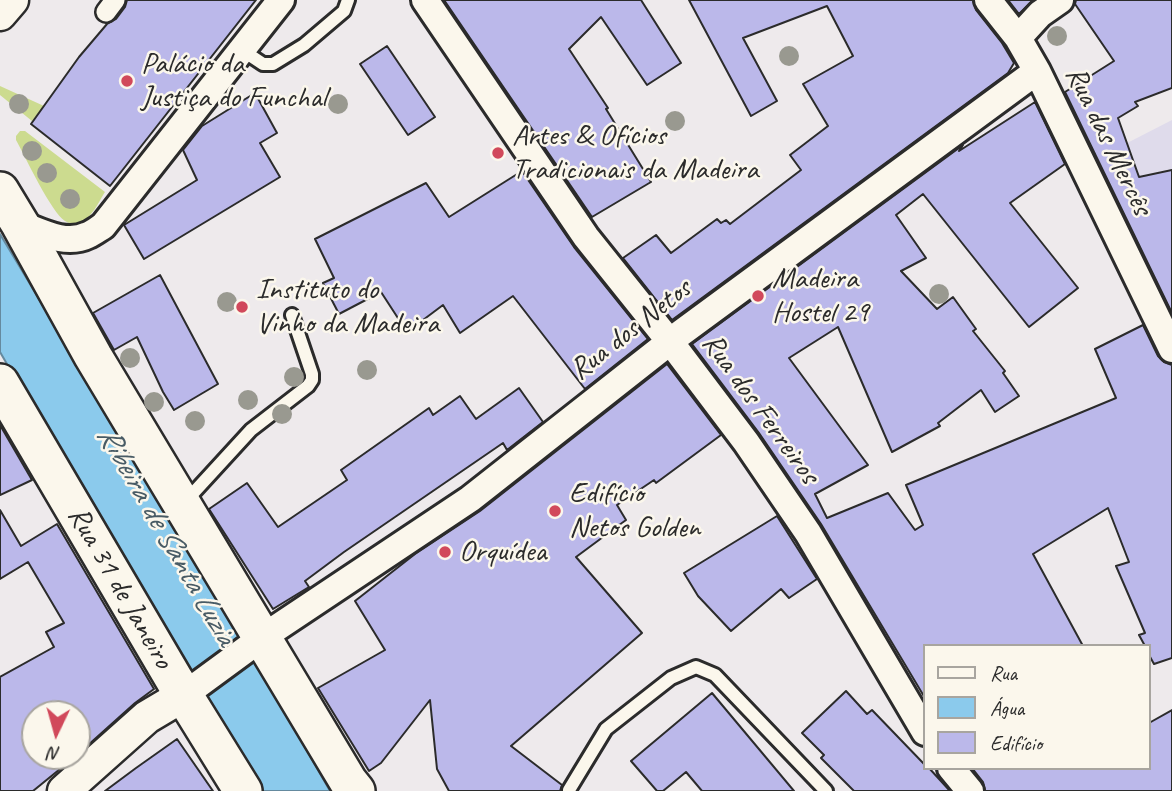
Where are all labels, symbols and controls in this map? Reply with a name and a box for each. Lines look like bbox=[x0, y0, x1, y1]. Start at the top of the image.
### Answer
place label: Palácio da Justiça do Funchal bbox=[141, 46, 326, 116]
street label: Rua das Mercês bbox=[1057, 61, 1159, 221]
marker: Palácio da Justiça do Funchal bbox=[119, 73, 135, 89]
place label: Artes & Ofícios Tradicionais da Madeira bbox=[512, 118, 758, 188]
marker: Artes & Ofícios Tradicionais da Madeira bbox=[490, 145, 506, 161]
place label: Madeira Hostel 29 bbox=[772, 261, 869, 332]
street label: Rua dos Netos bbox=[563, 271, 699, 389]
place label: Instituto do Vinho da Madeira bbox=[256, 272, 439, 342]
marker: Madeira Hostel 29 bbox=[750, 288, 766, 304]
marker: Instituto do Vinho da Madeira bbox=[234, 299, 250, 315]
street label: Rua dos Ferreiros bbox=[693, 327, 827, 491]
water label: Ribeira de Santa Luzia bbox=[88, 420, 244, 652]
place label: Edifício Netos Golden bbox=[569, 476, 700, 546]
street label: Rua 31 de Janeiro bbox=[59, 501, 181, 675]
marker: Edifício Netos Golden bbox=[547, 503, 563, 519]
place label: Orquídea bbox=[459, 534, 546, 570]
marker: Orquídea bbox=[437, 544, 453, 560]
legend bbox=[923, 644, 1151, 770]
text: Rua bbox=[990, 660, 1017, 686]
text: Água bbox=[990, 695, 1024, 721]
north arrow bbox=[21, 700, 91, 770]
text: Edifício bbox=[990, 730, 1042, 756]
text: N bbox=[47, 741, 61, 766]

